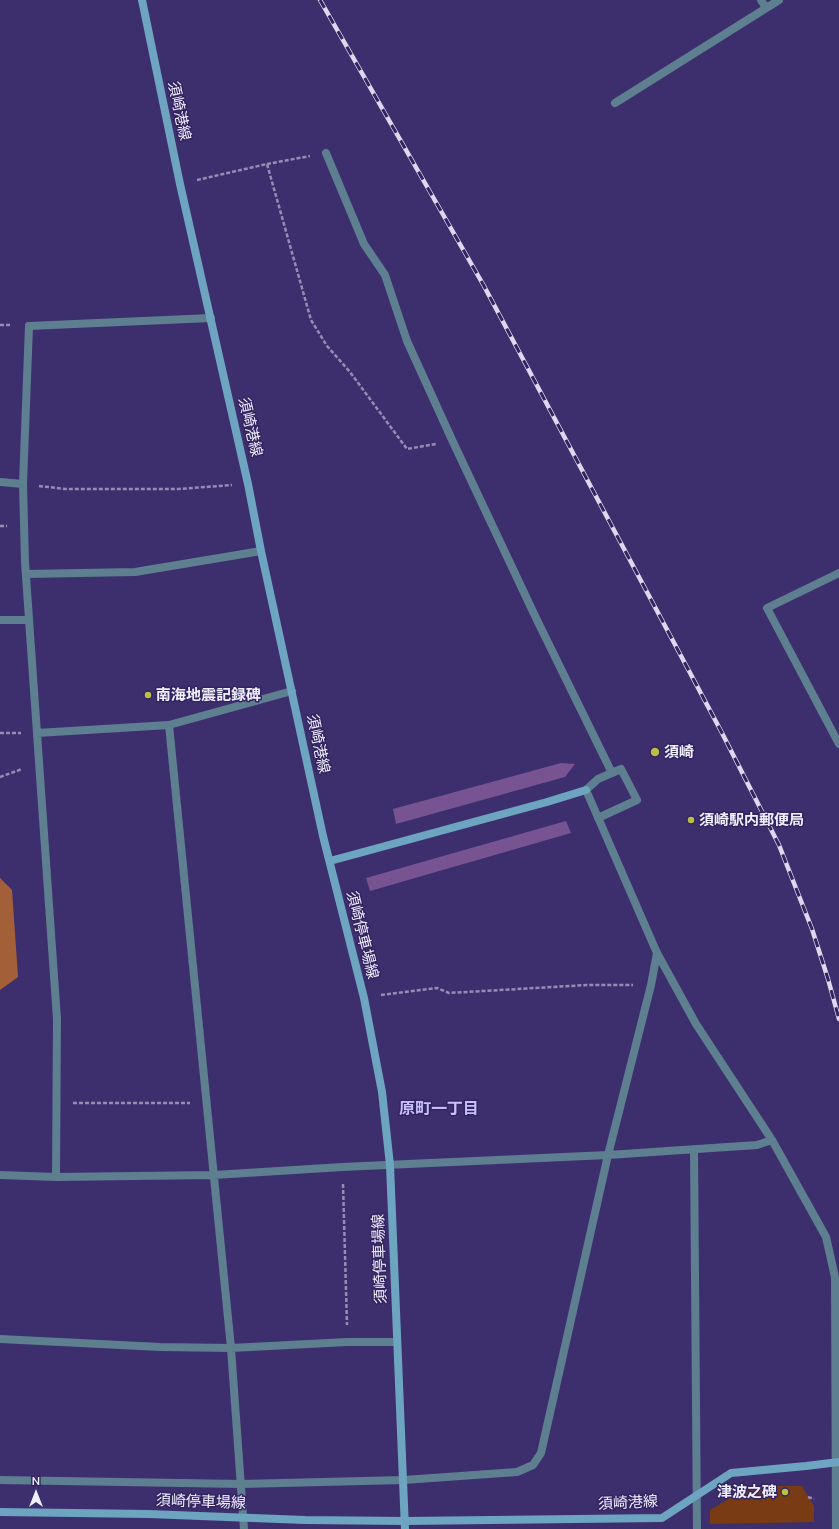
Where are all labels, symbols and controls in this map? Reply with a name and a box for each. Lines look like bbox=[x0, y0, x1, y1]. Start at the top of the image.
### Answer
street label: 須崎港線 bbox=[164, 80, 194, 142]
street label: 須崎港線 bbox=[234, 396, 266, 458]
place label: 南海地震記録碑 bbox=[156, 686, 261, 704]
marker: 南海地震記録碑 bbox=[143, 690, 153, 700]
street label: 須崎港線 bbox=[303, 713, 333, 775]
place label: 須崎 bbox=[664, 743, 694, 761]
marker: 須崎 bbox=[649, 746, 661, 758]
place label: 須崎駅内郵便局 bbox=[699, 811, 804, 829]
marker: 須崎駅内郵便局 bbox=[686, 815, 696, 825]
street label: 須崎停車場線 bbox=[342, 889, 382, 981]
district label: 原町一丁目 bbox=[399, 1099, 479, 1119]
street label: 須崎停車場線 bbox=[369, 1214, 391, 1304]
north arrow bbox=[16, 1473, 56, 1513]
text: N bbox=[32, 1474, 40, 1488]
place label: 津波之碑 bbox=[717, 1483, 777, 1501]
marker: 津波之碑 bbox=[780, 1487, 790, 1497]
street label: 須崎停車場線 bbox=[156, 1491, 246, 1513]
street label: 須崎港線 bbox=[598, 1492, 658, 1514]

